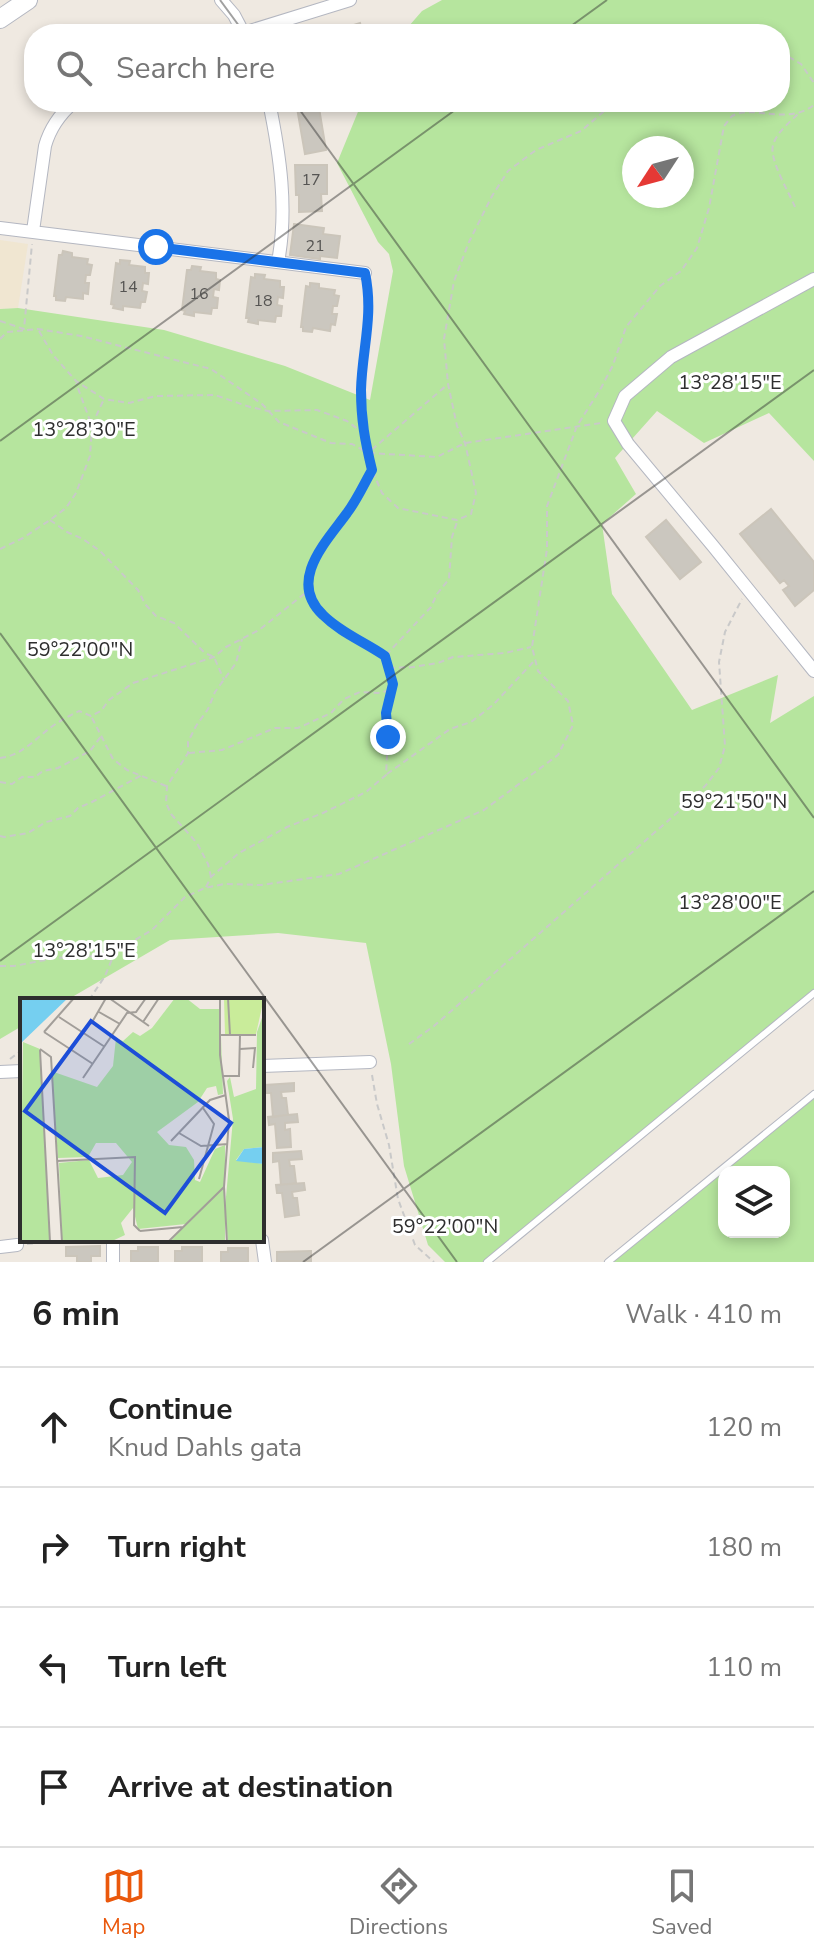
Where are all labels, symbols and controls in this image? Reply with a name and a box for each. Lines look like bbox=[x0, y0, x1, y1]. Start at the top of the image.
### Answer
search box bbox=[24, 24, 790, 112]
icon: search bbox=[52, 46, 96, 90]
text: Search here bbox=[116, 48, 275, 89]
north arrow bbox=[622, 136, 694, 208]
house number: 17 bbox=[301, 169, 321, 191]
route start bbox=[138, 229, 174, 265]
house number: 21 bbox=[305, 235, 325, 257]
house number: 14 bbox=[118, 276, 138, 298]
house number: 16 bbox=[189, 283, 209, 305]
house number: 18 bbox=[253, 290, 273, 312]
text: 13°28'15"E bbox=[678, 369, 782, 396]
text: 13°28'30"E bbox=[32, 416, 136, 443]
text: 59°22'00"N bbox=[27, 636, 133, 663]
route end bbox=[370, 719, 406, 755]
text: 59°21'50"N bbox=[681, 788, 787, 815]
text: 13°28'00"E bbox=[678, 889, 782, 916]
text: 13°28'15"E bbox=[32, 937, 136, 964]
inset map bbox=[20, 998, 264, 1242]
map controls bbox=[718, 1166, 790, 1238]
button: layers bbox=[718, 1166, 790, 1238]
text: 59°22'00"N bbox=[392, 1213, 498, 1240]
text: 6 min bbox=[32, 1291, 120, 1337]
text: Walk · 410 m bbox=[625, 1297, 782, 1332]
text: Continue bbox=[108, 1389, 233, 1430]
icon: ahead bbox=[32, 1405, 76, 1449]
text: 120 m bbox=[706, 1410, 782, 1445]
text: Knud Dahls gata bbox=[108, 1430, 302, 1465]
icon: right bbox=[32, 1525, 76, 1569]
text: Turn right bbox=[108, 1527, 246, 1568]
text: 180 m bbox=[706, 1530, 782, 1565]
icon: left bbox=[32, 1645, 76, 1689]
text: Turn left bbox=[108, 1647, 226, 1688]
text: 110 m bbox=[706, 1650, 782, 1685]
icon: arrive bbox=[32, 1765, 76, 1809]
text: Arrive at destination bbox=[108, 1767, 393, 1808]
tab: Map bbox=[102, 1864, 146, 1942]
tab: Directions bbox=[349, 1864, 448, 1942]
tab: Saved bbox=[652, 1864, 712, 1942]

